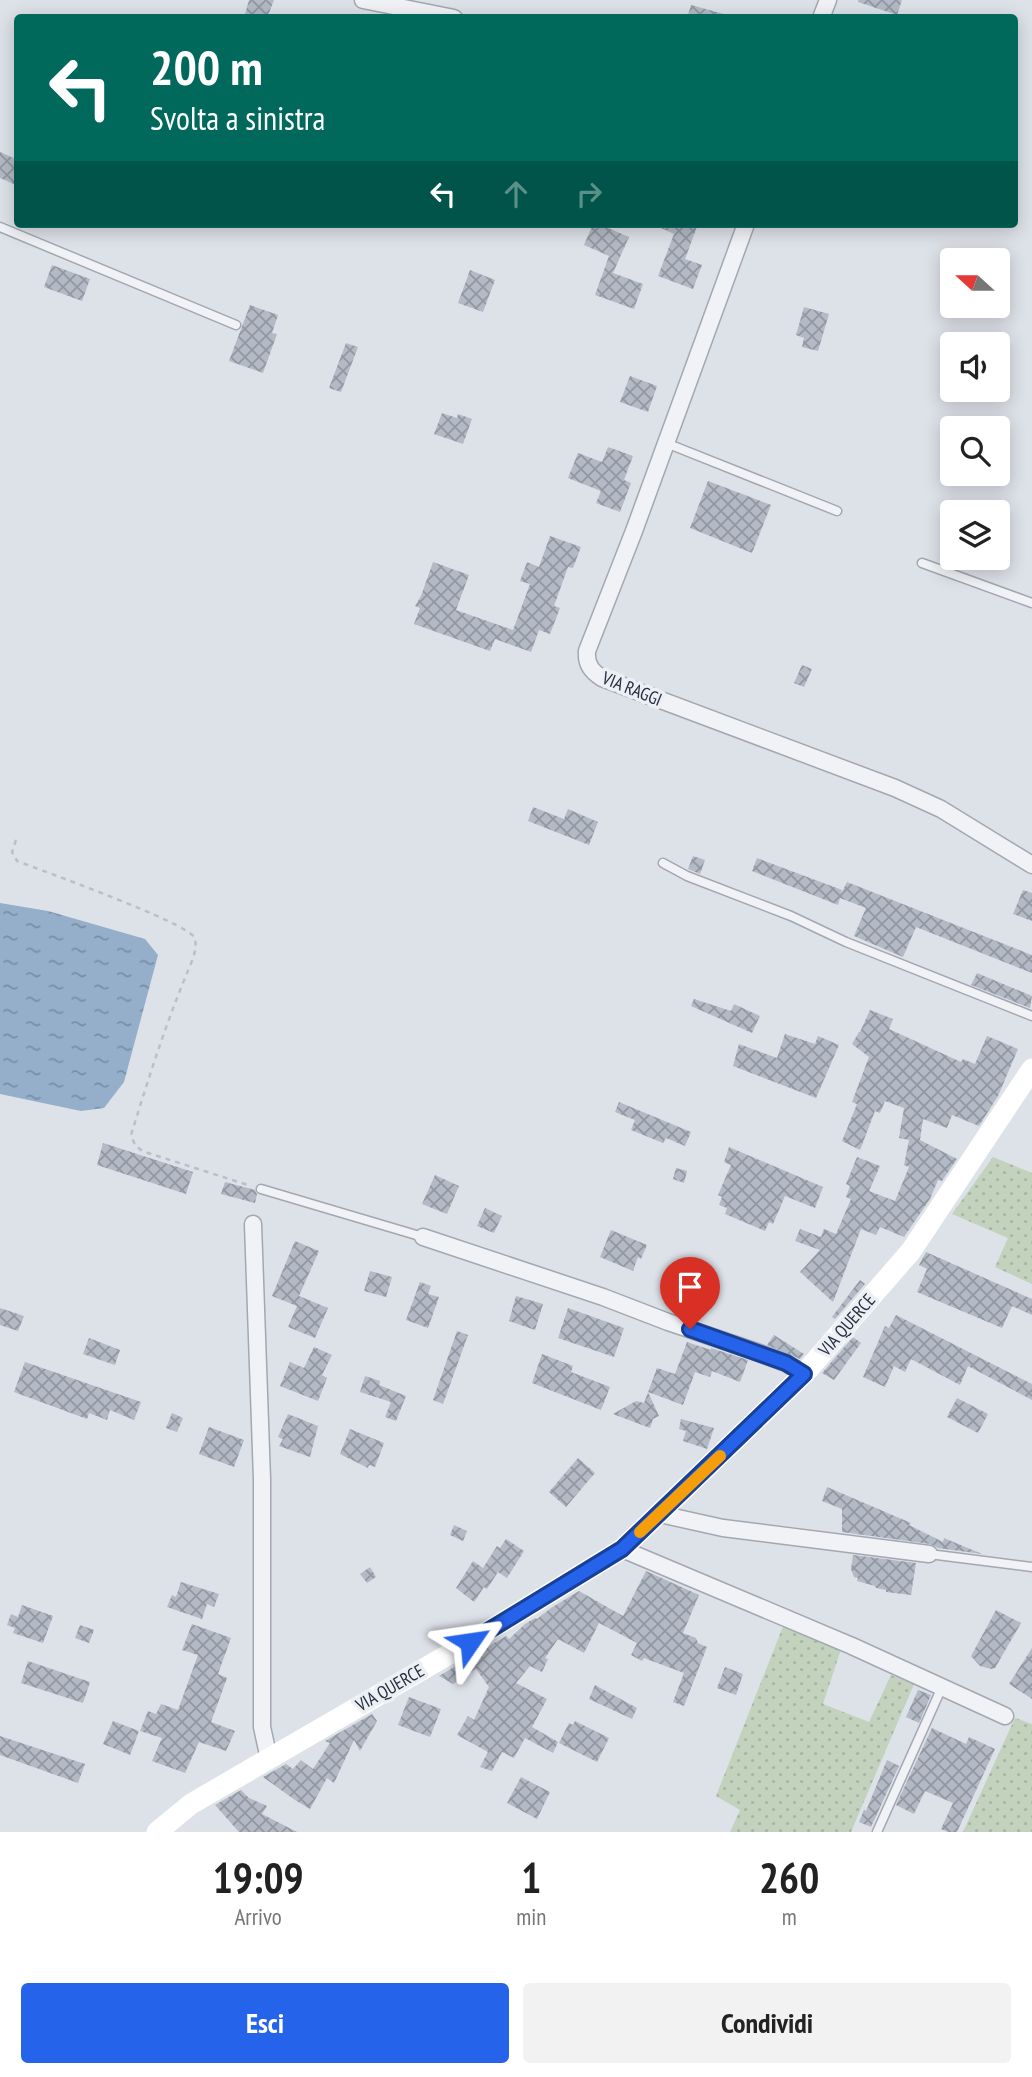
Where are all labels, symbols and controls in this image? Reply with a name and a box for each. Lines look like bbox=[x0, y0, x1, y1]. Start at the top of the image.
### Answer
text: 200 m bbox=[150, 35, 263, 99]
icon: left bbox=[35, 42, 126, 133]
text: Svolta a sinistra bbox=[150, 97, 325, 139]
icon: left bbox=[424, 175, 462, 213]
icon: ahead bbox=[497, 175, 535, 213]
icon: right bbox=[570, 175, 608, 213]
north arrow bbox=[940, 248, 1010, 318]
map controls bbox=[940, 248, 1010, 570]
button: sound bbox=[940, 332, 1010, 402]
button: search bbox=[940, 416, 1010, 486]
button: layers bbox=[940, 500, 1010, 570]
street label: VIA RAGGI bbox=[598, 666, 665, 711]
pin bbox=[660, 1257, 720, 1329]
icon: arrive bbox=[671, 1268, 709, 1306]
street label: VIA QUERCE bbox=[813, 1289, 880, 1361]
position arrow bbox=[433, 1605, 507, 1679]
street label: VIA QUERCE bbox=[351, 1659, 428, 1717]
text: 19:09 bbox=[213, 1850, 304, 1905]
text: 1 bbox=[521, 1850, 541, 1905]
text: 260 bbox=[759, 1850, 819, 1905]
text: Arrivo bbox=[234, 1902, 282, 1931]
text: min bbox=[516, 1902, 546, 1931]
text: m bbox=[782, 1902, 797, 1931]
button: Esci bbox=[21, 1983, 509, 2063]
button: Condividi bbox=[523, 1983, 1011, 2063]

